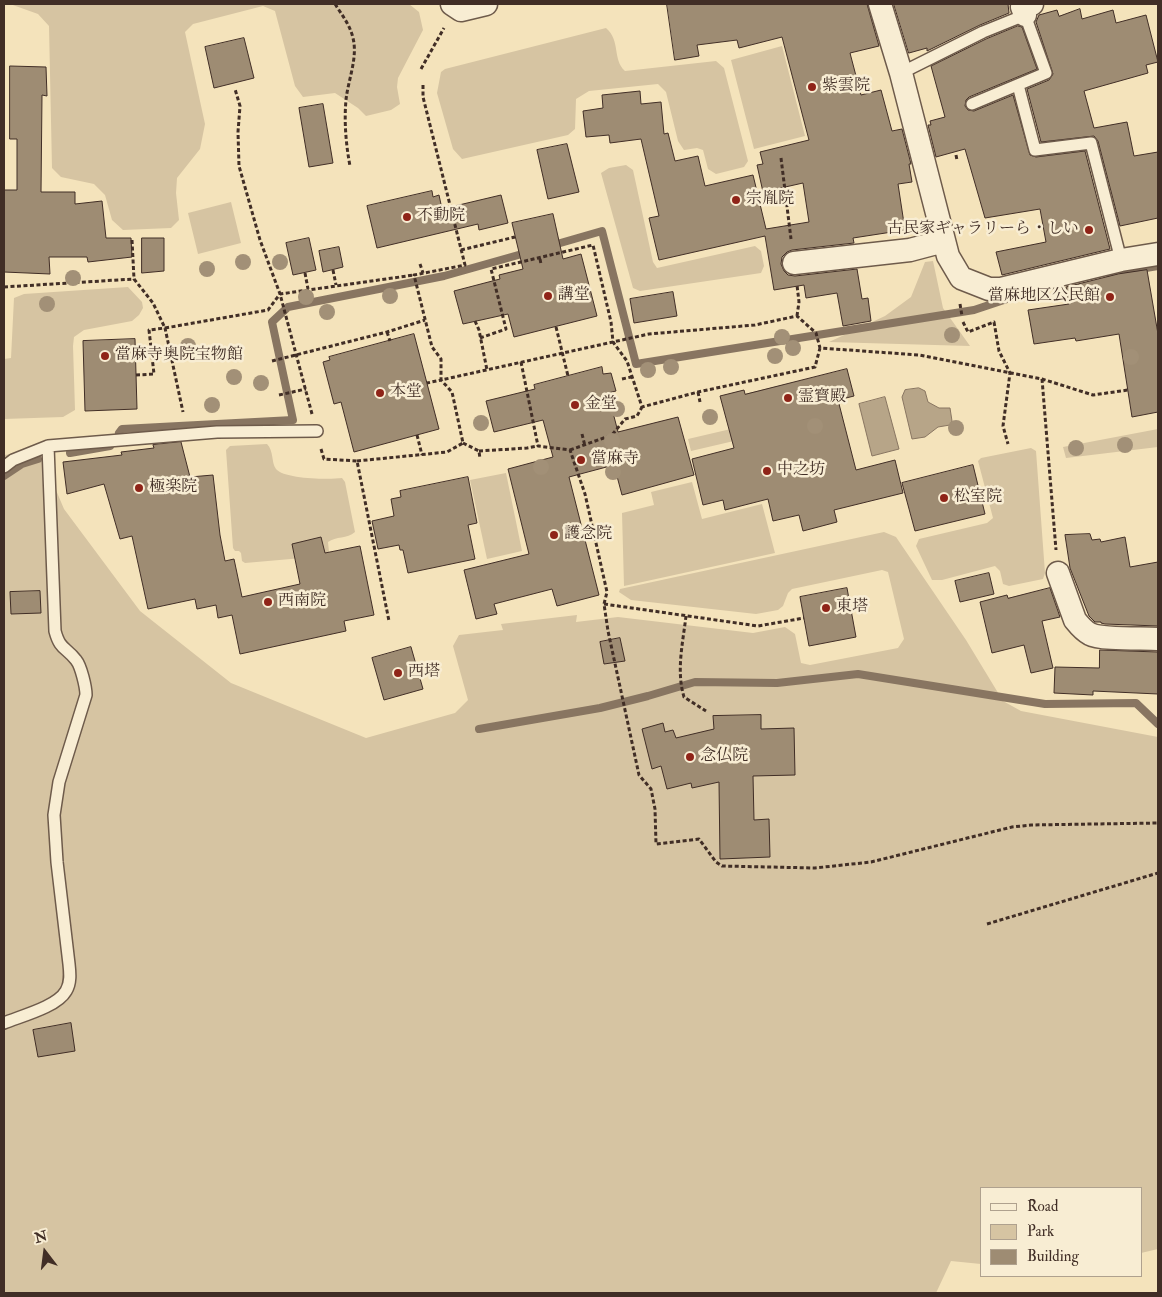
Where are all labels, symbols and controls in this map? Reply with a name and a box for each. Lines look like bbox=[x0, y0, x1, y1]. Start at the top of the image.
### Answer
place label: 紫雲院 bbox=[822, 77, 870, 97]
marker: 紫雲院 bbox=[806, 81, 818, 93]
place label: 宗胤院 bbox=[746, 190, 794, 210]
marker: 宗胤院 bbox=[730, 194, 742, 206]
place label: 不動院 bbox=[417, 207, 465, 227]
marker: 不動院 bbox=[401, 211, 413, 223]
place label: 古民家ギャラリーら・しい bbox=[887, 220, 1079, 240]
marker: 古民家ギャラリーら・しい bbox=[1083, 224, 1095, 236]
place label: 講堂 bbox=[558, 286, 590, 306]
place label: 當麻地区公民館 bbox=[988, 287, 1100, 307]
marker: 講堂 bbox=[542, 290, 554, 302]
marker: 當麻地区公民館 bbox=[1104, 291, 1116, 303]
place label: 當麻寺奥院宝物館 bbox=[115, 346, 243, 366]
marker: 當麻寺奥院宝物館 bbox=[99, 350, 111, 362]
place label: 本堂 bbox=[390, 383, 422, 403]
marker: 本堂 bbox=[374, 387, 386, 399]
place label: 霊寳殿 bbox=[798, 388, 846, 408]
marker: 霊寳殿 bbox=[782, 392, 794, 404]
place label: 金堂 bbox=[585, 395, 617, 415]
marker: 金堂 bbox=[569, 399, 581, 411]
place label: 當麻寺 bbox=[591, 450, 639, 470]
marker: 當麻寺 bbox=[575, 454, 587, 466]
place label: 中之坊 bbox=[777, 461, 825, 481]
marker: 中之坊 bbox=[761, 465, 773, 477]
place label: 極楽院 bbox=[149, 478, 197, 498]
marker: 極楽院 bbox=[133, 482, 145, 494]
place label: 松室院 bbox=[954, 488, 1002, 508]
marker: 松室院 bbox=[938, 492, 950, 504]
place label: 護念院 bbox=[564, 525, 612, 545]
marker: 護念院 bbox=[548, 529, 560, 541]
place label: 西南院 bbox=[278, 592, 326, 612]
marker: 西南院 bbox=[262, 596, 274, 608]
place label: 東塔 bbox=[836, 598, 868, 618]
marker: 東塔 bbox=[820, 602, 832, 614]
place label: 西塔 bbox=[408, 663, 440, 683]
marker: 西塔 bbox=[392, 667, 404, 679]
place label: 念仏院 bbox=[700, 747, 748, 767]
marker: 念仏院 bbox=[684, 751, 696, 763]
legend bbox=[980, 1187, 1142, 1277]
text: Road bbox=[1027, 1197, 1058, 1216]
text: Park bbox=[1027, 1222, 1054, 1241]
north arrow bbox=[20, 1227, 70, 1277]
text: N bbox=[33, 1227, 49, 1247]
text: Building bbox=[1027, 1247, 1079, 1266]

